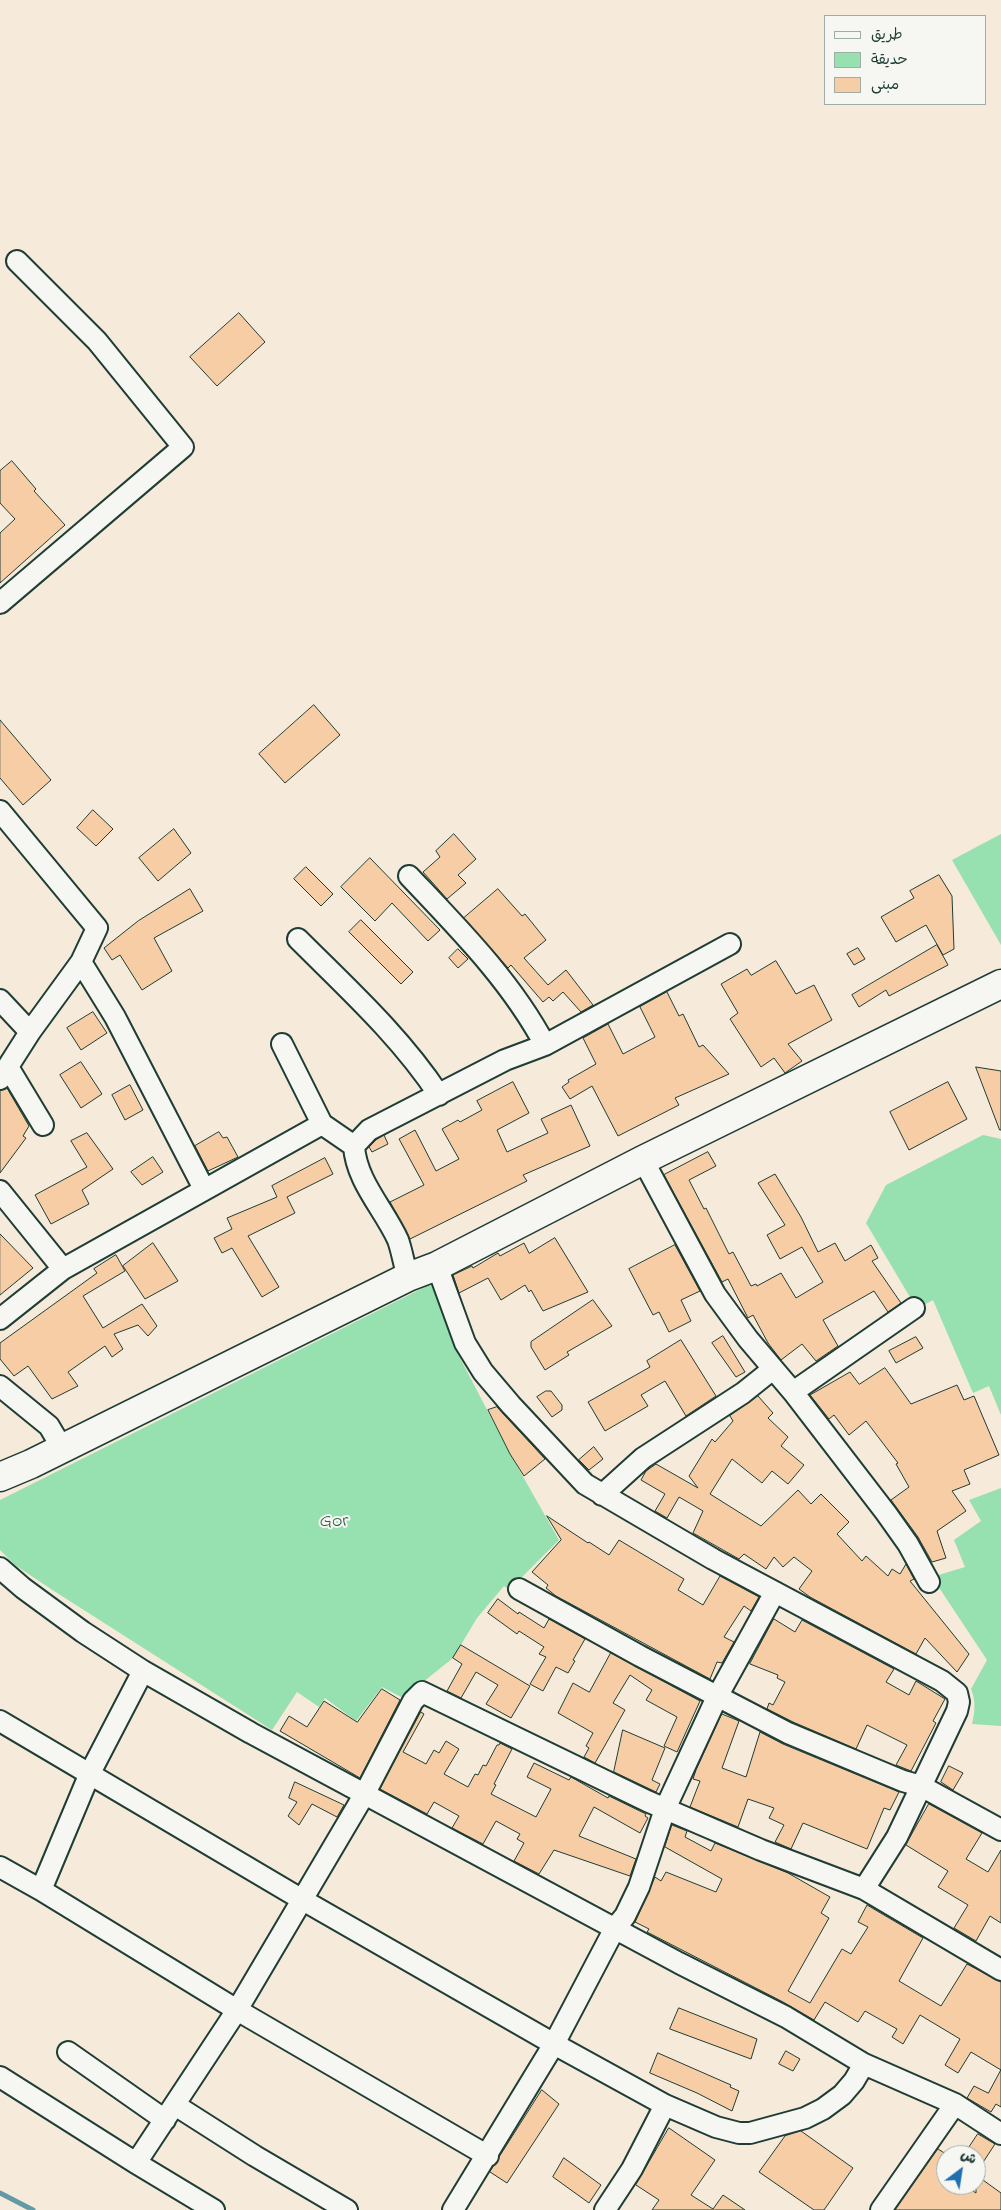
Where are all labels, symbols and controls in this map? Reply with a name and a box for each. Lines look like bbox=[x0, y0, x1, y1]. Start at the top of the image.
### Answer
legend bbox=[824, 15, 986, 105]
text: طريق bbox=[871, 24, 903, 46]
text: حديقة bbox=[871, 49, 908, 71]
text: مبنى bbox=[871, 74, 899, 96]
park label: Gor bbox=[319, 1511, 349, 1535]
north arrow bbox=[936, 2145, 986, 2195]
text: ش bbox=[956, 2145, 980, 2171]

